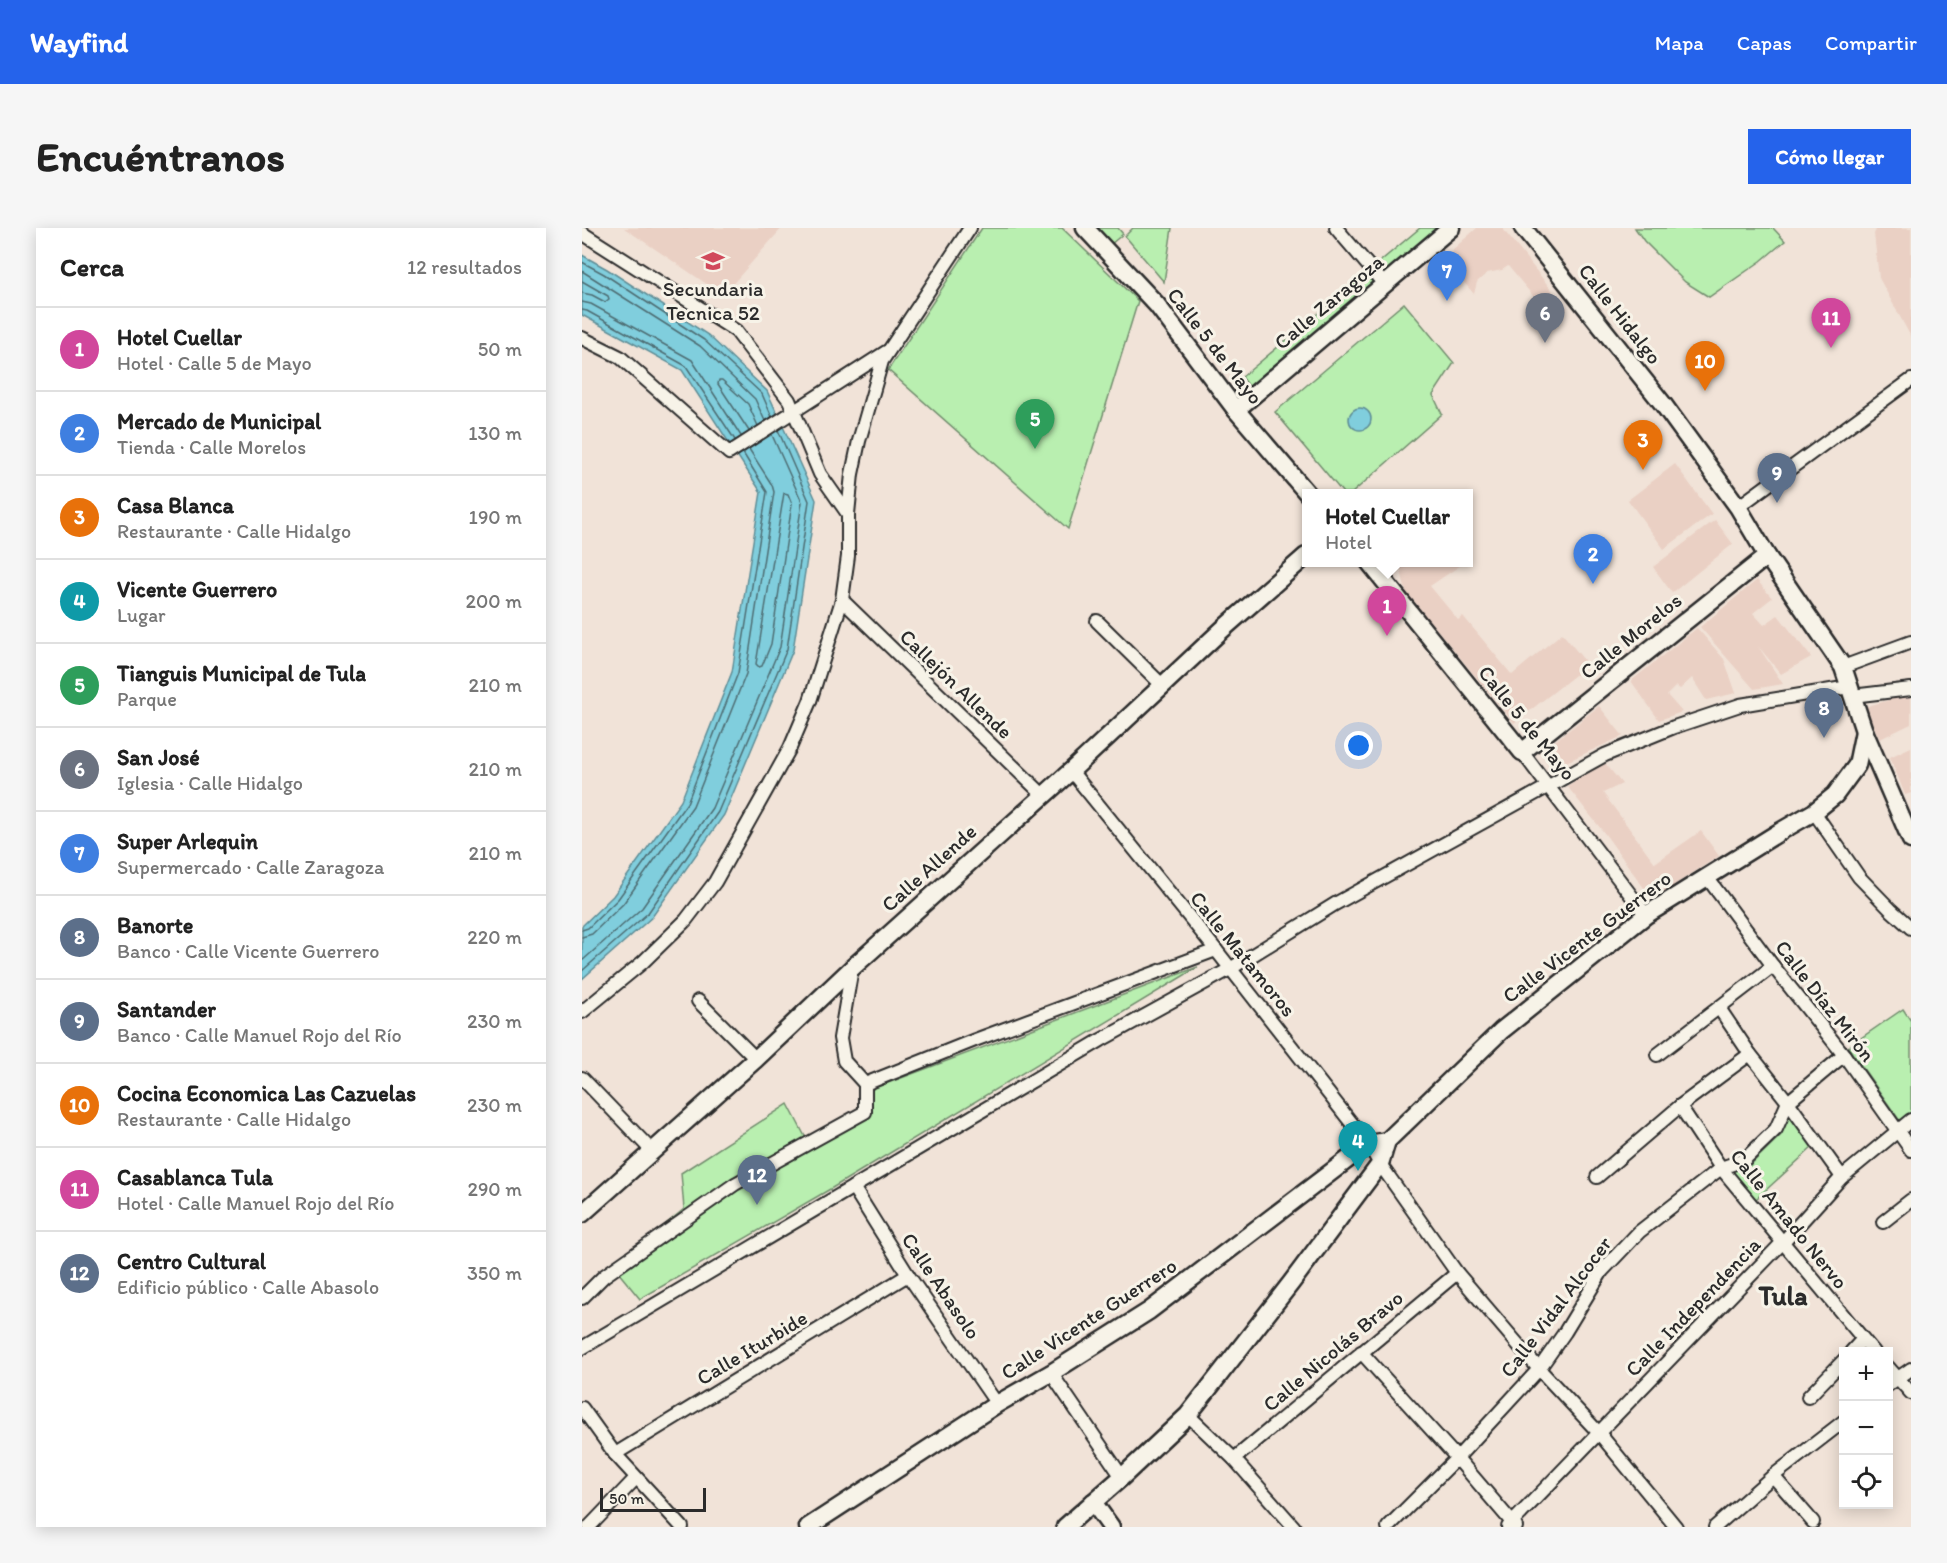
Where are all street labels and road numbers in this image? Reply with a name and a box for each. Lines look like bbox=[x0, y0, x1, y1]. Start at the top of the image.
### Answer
street label: Calle Zaragoza bbox=[1269, 249, 1389, 355]
street label: Calle Hidalgo bbox=[1573, 259, 1667, 369]
street label: Calle 5 de Mayo bbox=[1162, 283, 1269, 409]
street label: Calle Morelos bbox=[1575, 587, 1686, 684]
street label: Callejón Allende bbox=[895, 623, 1018, 744]
street label: Calle 5 de Mayo bbox=[1473, 660, 1581, 785]
street label: Calle Allende bbox=[876, 818, 981, 917]
street label: Calle Vicente Guerrero bbox=[1498, 865, 1676, 1008]
street label: Calle Matamoros bbox=[1185, 886, 1302, 1021]
street label: Calle Díaz Mirón bbox=[1770, 935, 1881, 1066]
street label: Calle Amado Nervo bbox=[1725, 1144, 1853, 1294]
street label: Calle Abasolo bbox=[897, 1228, 986, 1344]
street label: Calle Vidal Alcocer bbox=[1495, 1231, 1617, 1382]
street label: Calle Independencia bbox=[1620, 1232, 1765, 1381]
street label: Calle Vicente Guerrero bbox=[996, 1252, 1181, 1385]
street label: Calle Nicolás Bravo bbox=[1258, 1285, 1408, 1417]
street label: Calle Iturbide bbox=[692, 1305, 812, 1390]

